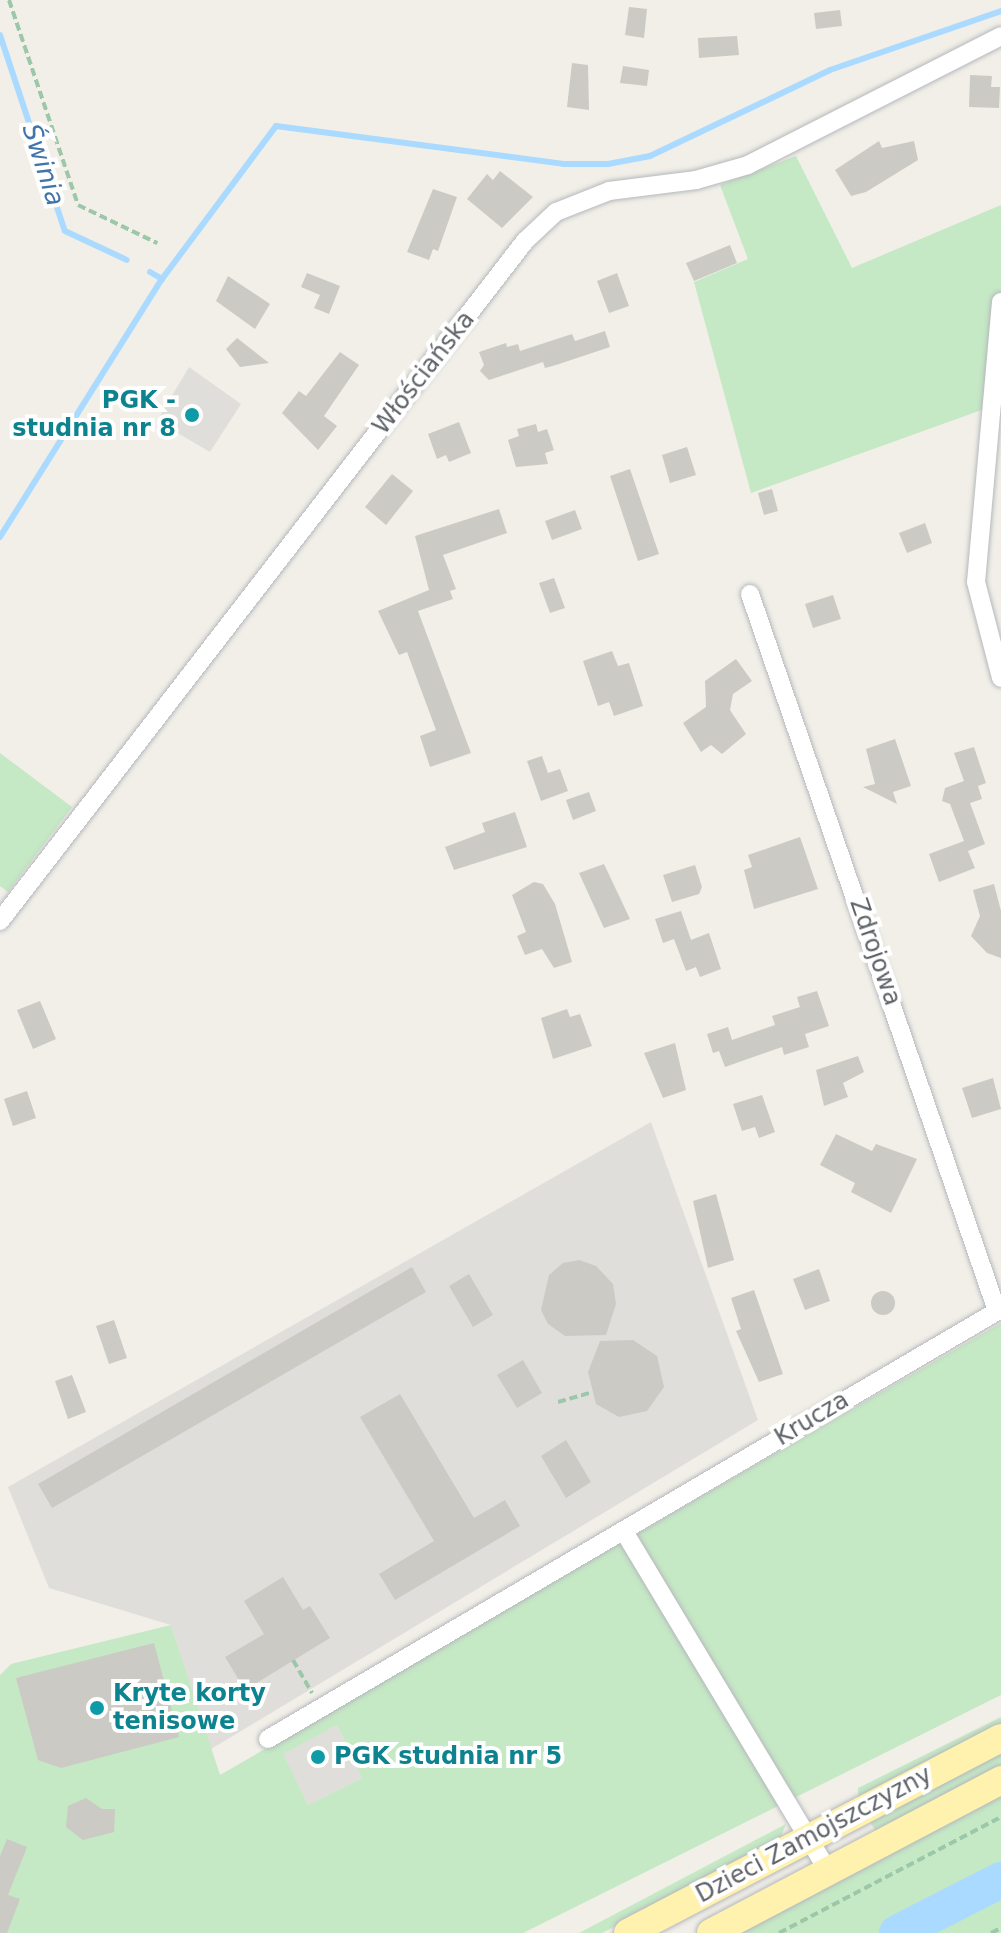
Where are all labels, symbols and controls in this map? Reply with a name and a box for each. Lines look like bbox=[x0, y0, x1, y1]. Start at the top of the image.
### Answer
water label: Świnia bbox=[15, 120, 71, 210]
street label: Włościańska bbox=[367, 306, 481, 440]
place label: PGK - studnia nr 8 bbox=[12, 387, 176, 443]
marker: PGK - studnia nr 8 bbox=[183, 406, 201, 424]
street label: Zdrojowa bbox=[843, 895, 907, 1009]
street label: Krucza bbox=[770, 1386, 854, 1452]
place label: Kryte korty tenisowe bbox=[113, 1680, 266, 1736]
marker: Kryte korty tenisowe bbox=[88, 1699, 106, 1717]
place label: PGK studnia nr 5 bbox=[334, 1743, 562, 1771]
marker: PGK studnia nr 5 bbox=[309, 1748, 327, 1766]
street label: Dzieci Zamojszczyzny bbox=[691, 1761, 937, 1909]

